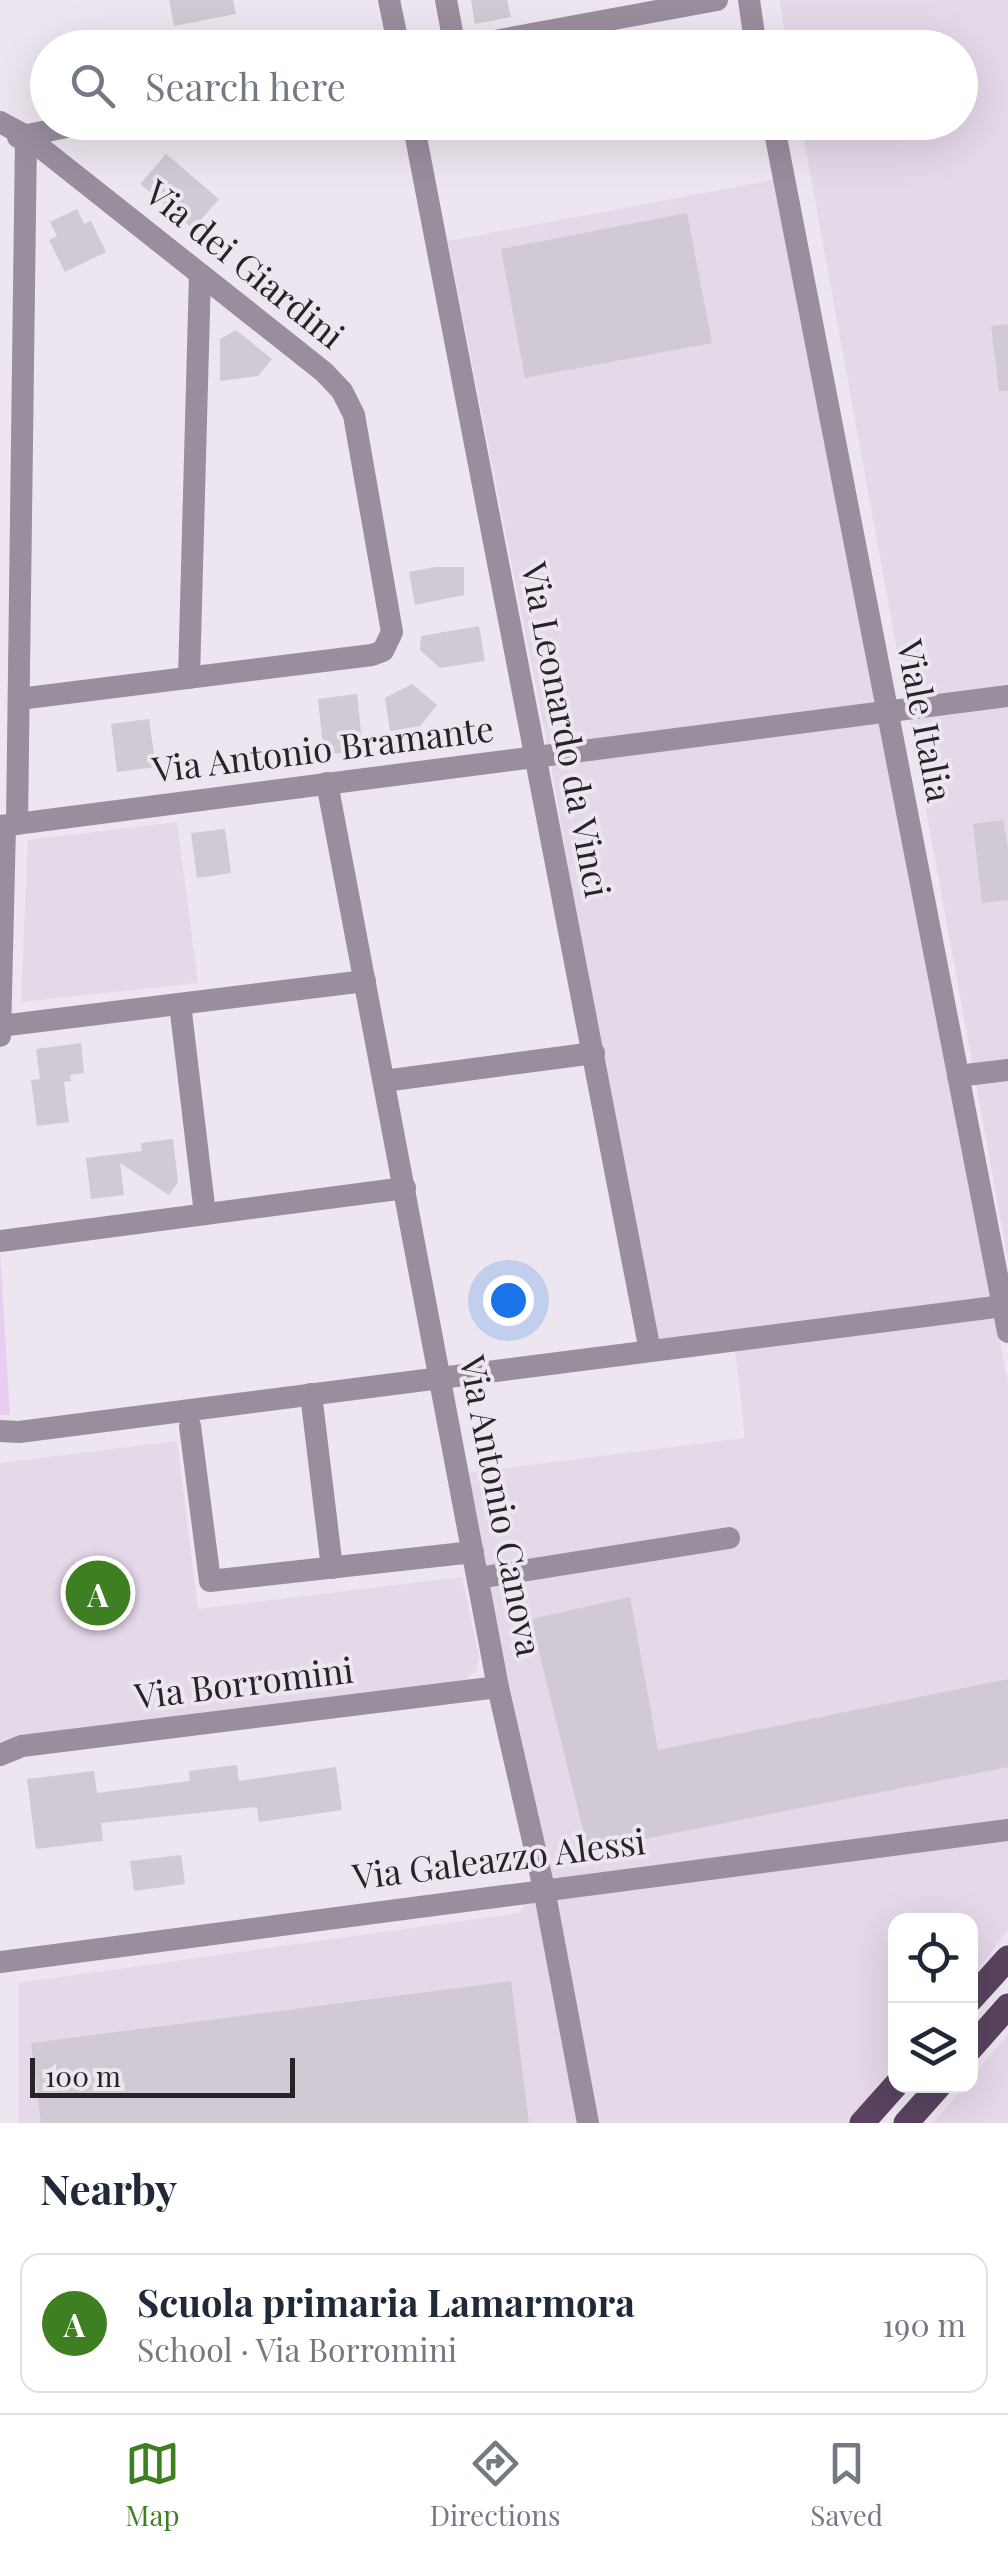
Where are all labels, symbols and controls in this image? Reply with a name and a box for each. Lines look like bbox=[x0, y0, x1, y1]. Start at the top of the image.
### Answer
search box bbox=[30, 30, 978, 140]
icon: search bbox=[65, 58, 120, 113]
text: Search here bbox=[145, 60, 346, 111]
street label: Via dei Giardini bbox=[136, 168, 355, 358]
street label: Via Leonardo da Vinci bbox=[512, 557, 623, 901]
street label: Viale Italia bbox=[888, 635, 965, 806]
street label: Via Antonio Bramante bbox=[148, 703, 496, 792]
your location bbox=[483, 1275, 534, 1326]
street label: Via Antonio Canova bbox=[450, 1350, 555, 1660]
pin: A bbox=[66, 1556, 130, 1630]
street label: Via Borromini bbox=[131, 1645, 356, 1718]
street label: Via Galeazzo Alessi bbox=[349, 1816, 648, 1899]
map controls bbox=[888, 1913, 978, 2093]
button: locate bbox=[888, 1913, 978, 2003]
button: layers bbox=[888, 2003, 978, 2093]
scale bar bbox=[30, 2053, 295, 2098]
text: 100 m bbox=[45, 2057, 121, 2094]
text: Nearby bbox=[40, 2160, 177, 2216]
text: Scuola primaria Lamarmora bbox=[137, 2276, 635, 2327]
text: A bbox=[64, 2302, 85, 2345]
text: 190 m bbox=[882, 2302, 966, 2345]
text: School · Via Borromini bbox=[137, 2327, 457, 2370]
tab: Map bbox=[125, 2436, 180, 2533]
tab: Directions bbox=[430, 2436, 561, 2533]
tab: Saved bbox=[810, 2436, 883, 2533]

